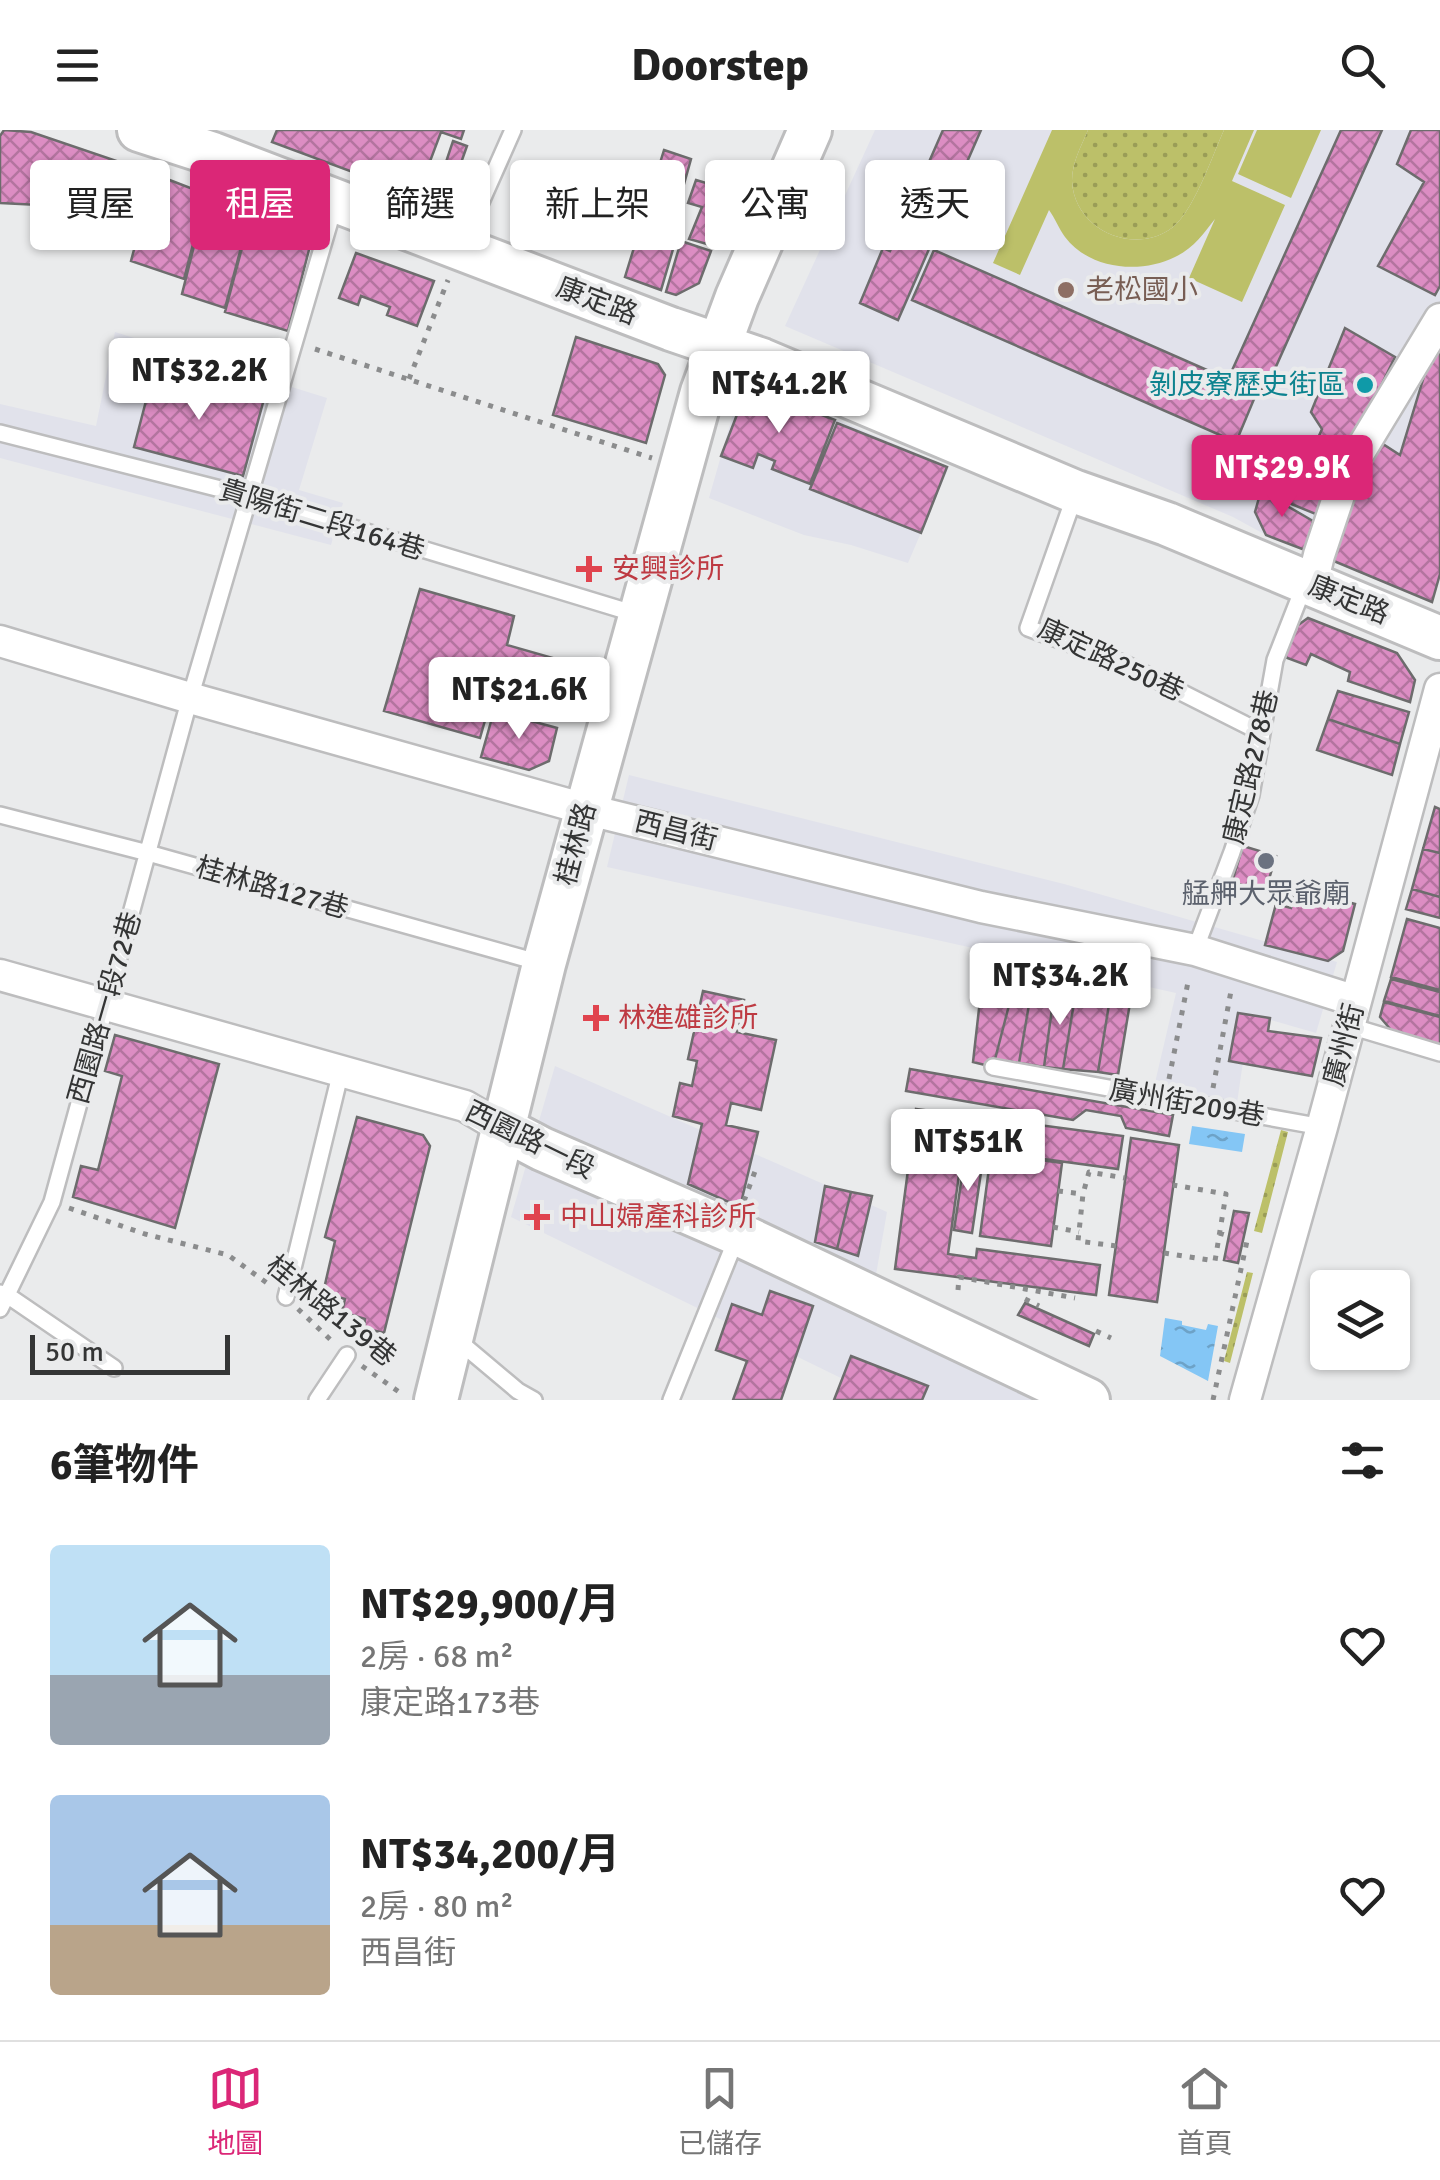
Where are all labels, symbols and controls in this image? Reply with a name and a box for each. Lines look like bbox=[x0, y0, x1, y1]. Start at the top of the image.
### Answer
icon: menu bbox=[50, 38, 105, 93]
text: Doorstep bbox=[631, 38, 809, 93]
icon: search bbox=[1335, 38, 1390, 93]
chip: 買屋 bbox=[30, 160, 170, 250]
chip: 租屋 bbox=[190, 160, 330, 250]
chip: 篩選 bbox=[350, 160, 490, 250]
chip: 新上架 bbox=[510, 160, 685, 250]
chip: 公寓 bbox=[705, 160, 845, 250]
chip: 透天 bbox=[865, 160, 1005, 250]
street label: 康定路 bbox=[552, 270, 642, 332]
place label: 老松國小 bbox=[1086, 273, 1198, 307]
marker: 老松國小 bbox=[1055, 279, 1077, 301]
pin: NT$32.2K bbox=[96, 338, 302, 423]
text: NT$32.2K bbox=[131, 351, 267, 390]
pin: NT$41.2K bbox=[676, 351, 882, 436]
text: NT$41.2K bbox=[711, 364, 847, 403]
place label: 剝皮寮歷史街區 bbox=[1149, 368, 1345, 402]
marker: 剝皮寮歷史街區 bbox=[1354, 374, 1376, 396]
pin: NT$29.9K bbox=[1179, 435, 1385, 520]
text: NT$29.9K bbox=[1214, 448, 1350, 487]
street label: 貴陽街二段164巷 bbox=[215, 473, 429, 567]
place label: 安興診所 bbox=[612, 552, 724, 586]
marker: 安興診所 bbox=[576, 556, 602, 582]
street label: 康定路 bbox=[1304, 569, 1394, 631]
street label: 康定路250巷 bbox=[1033, 611, 1189, 709]
pin: NT$21.6K bbox=[416, 657, 622, 742]
text: NT$21.6K bbox=[451, 670, 587, 709]
street label: 康定路278巷 bbox=[1217, 687, 1285, 847]
street label: 桂林路 bbox=[549, 799, 603, 889]
street label: 西昌街 bbox=[631, 804, 721, 858]
street label: 桂林路127巷 bbox=[192, 850, 352, 926]
marker: 艋舺大眾爺廟 bbox=[1255, 850, 1277, 872]
place label: 艋舺大眾爺廟 bbox=[1182, 877, 1350, 911]
street label: 西園路一段72巷 bbox=[61, 908, 149, 1108]
pin: NT$34.2K bbox=[957, 943, 1163, 1028]
text: NT$34.2K bbox=[992, 956, 1128, 995]
street label: 廣州街 bbox=[1317, 1000, 1371, 1090]
place label: 林進雄診所 bbox=[618, 1001, 758, 1035]
marker: 林進雄診所 bbox=[583, 1005, 609, 1031]
street label: 廣州街209巷 bbox=[1107, 1073, 1267, 1133]
street label: 西園路一段 bbox=[460, 1094, 600, 1186]
pin: NT$51K bbox=[887, 1109, 1049, 1194]
text: NT$51K bbox=[913, 1122, 1023, 1161]
place label: 中山婦產科診所 bbox=[560, 1200, 756, 1234]
marker: 中山婦產科診所 bbox=[524, 1204, 550, 1230]
street label: 桂林路139巷 bbox=[259, 1248, 403, 1374]
map controls bbox=[1310, 1270, 1410, 1370]
button: layers bbox=[1310, 1270, 1410, 1370]
scale bar bbox=[30, 1330, 230, 1374]
text: 50 m bbox=[45, 1335, 104, 1369]
icon: filters bbox=[1335, 1433, 1390, 1488]
text: 6筆物件 bbox=[50, 1440, 199, 1491]
text: NT$29,900/月 bbox=[360, 1579, 620, 1630]
icon: home bbox=[130, 1585, 250, 1705]
icon: heart bbox=[1335, 1618, 1390, 1673]
text: 2房 · 68 m² bbox=[360, 1637, 514, 1676]
text: 康定路173巷 bbox=[360, 1683, 540, 1722]
text: NT$34,200/月 bbox=[360, 1829, 620, 1880]
icon: home bbox=[130, 1835, 250, 1955]
icon: heart bbox=[1335, 1868, 1390, 1923]
text: 2房 · 80 m² bbox=[360, 1887, 514, 1926]
text: 西昌街 bbox=[360, 1933, 456, 1972]
tab: 地圖 bbox=[207, 2061, 263, 2161]
tab: 已儲存 bbox=[678, 2061, 762, 2161]
tab: 首頁 bbox=[1177, 2061, 1233, 2161]

